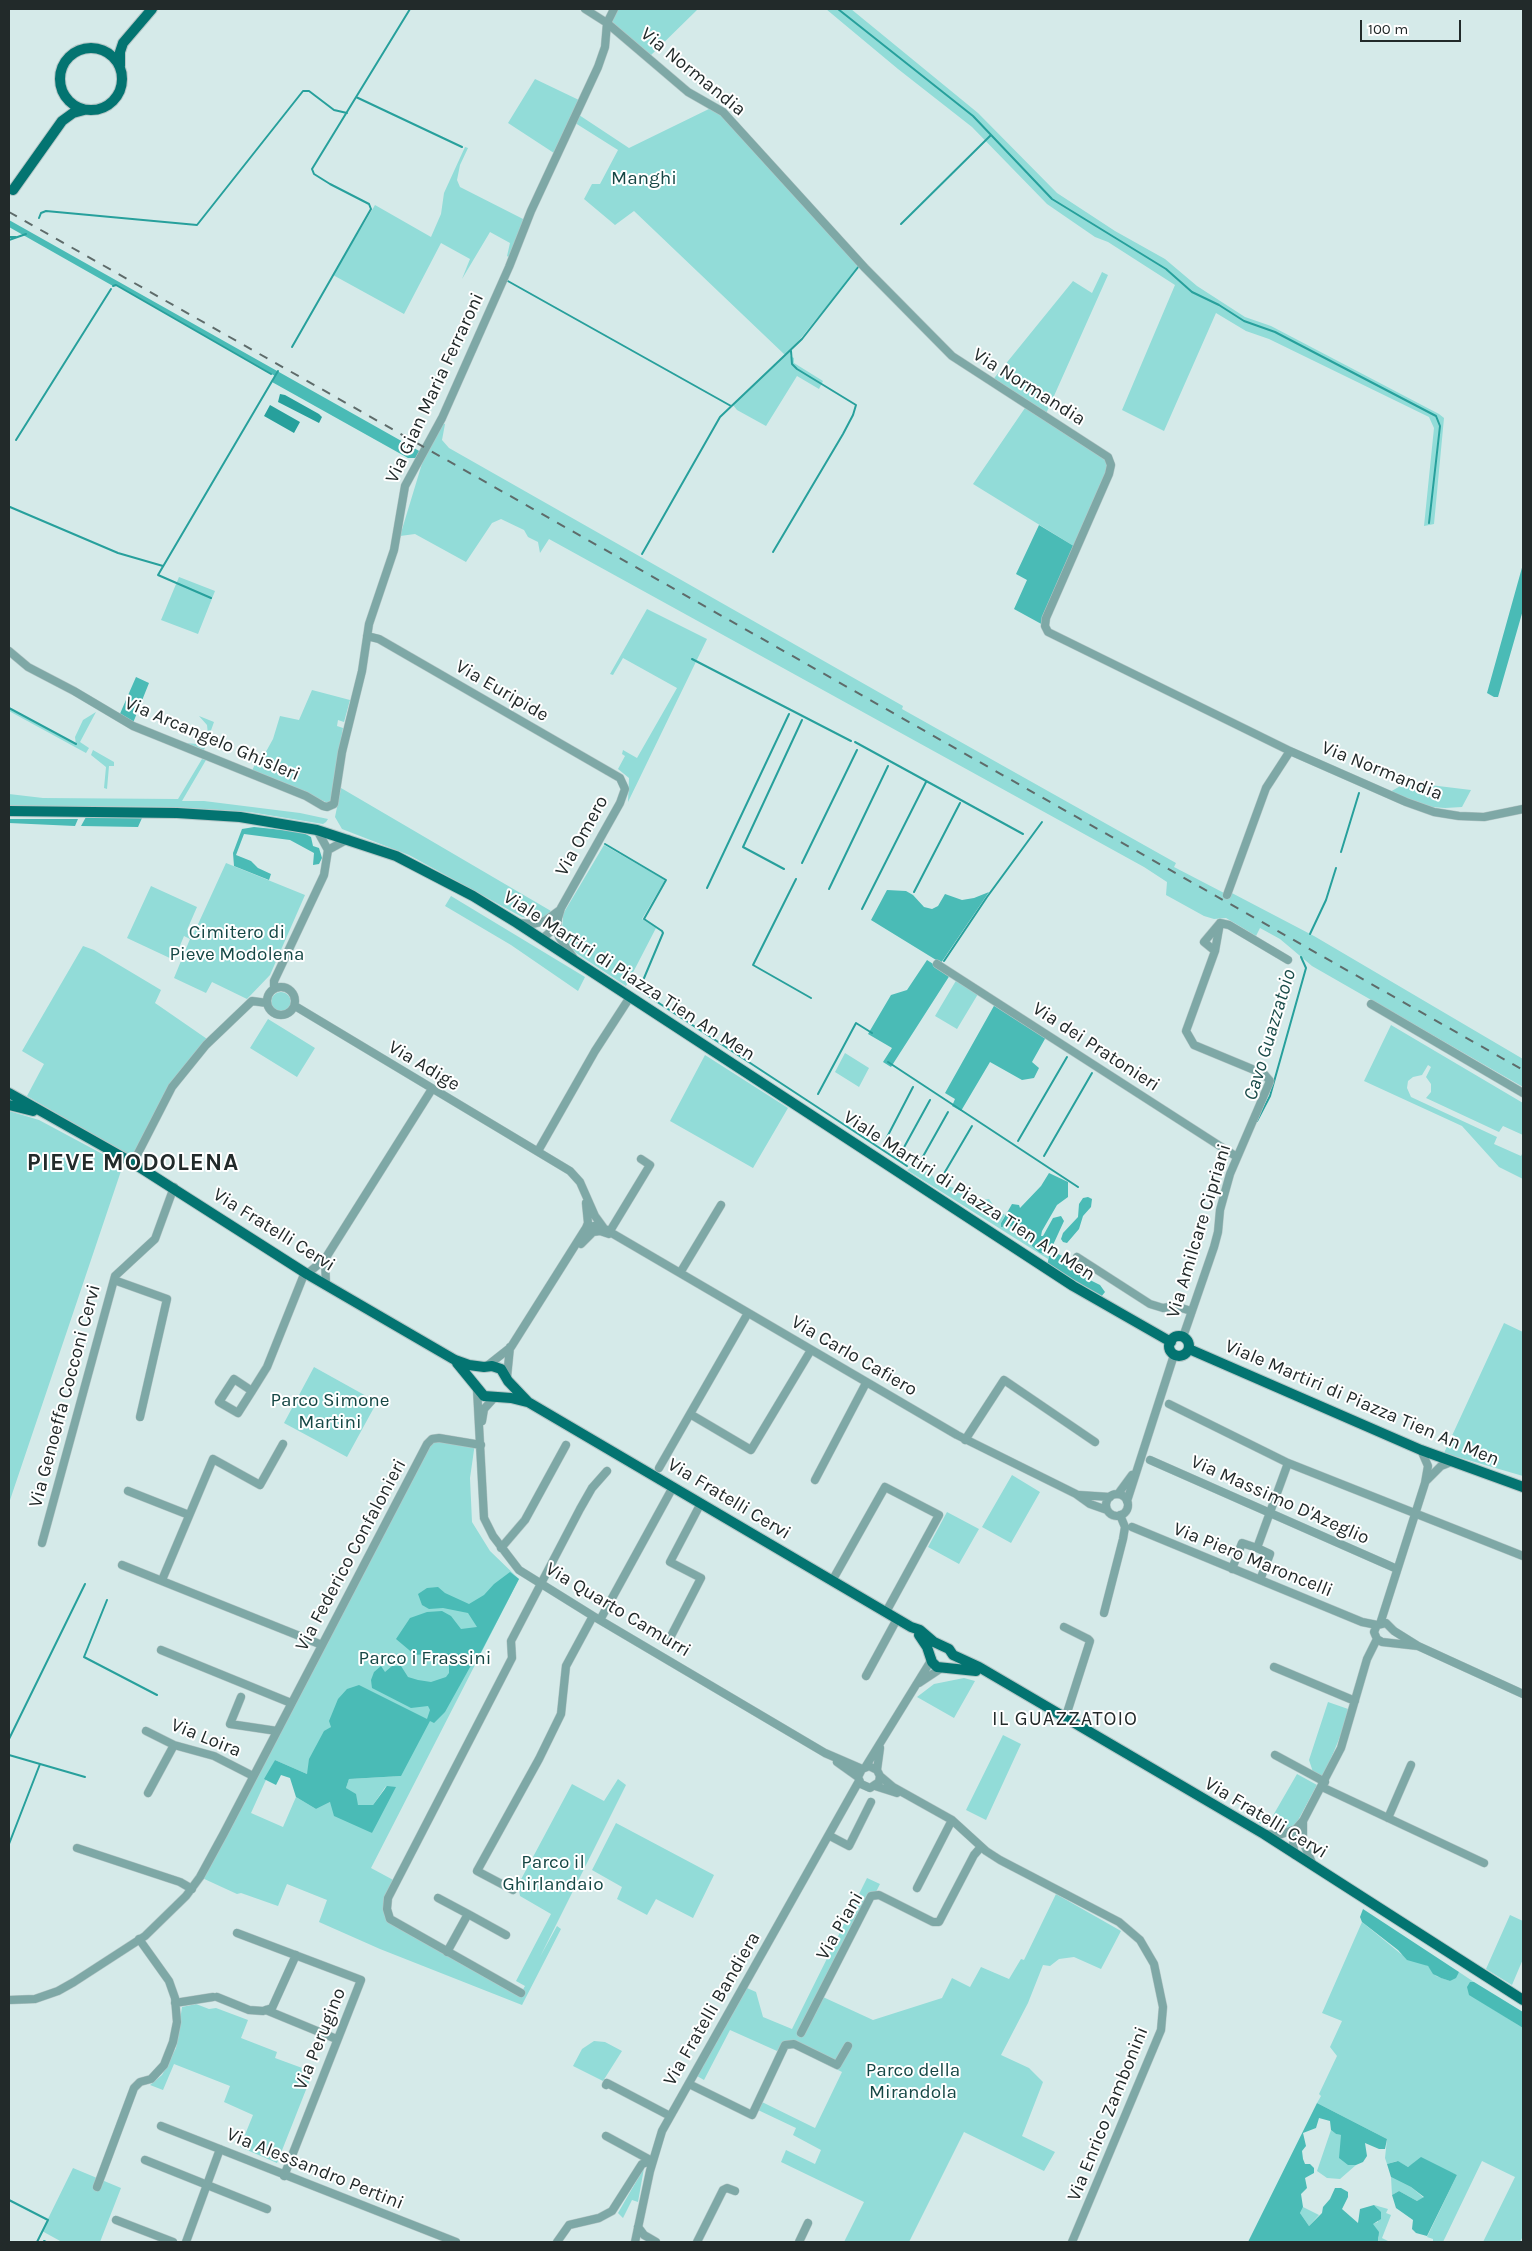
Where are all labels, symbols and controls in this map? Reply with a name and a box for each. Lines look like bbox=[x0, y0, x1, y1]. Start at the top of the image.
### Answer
scale bar bbox=[1362, 10, 1463, 42]
text: 100 m bbox=[1368, 20, 1408, 38]
street label: Via Normandia bbox=[636, 23, 750, 121]
park label: Manghi bbox=[611, 168, 677, 190]
street label: Via Gian Maria Ferraroni bbox=[381, 289, 489, 487]
street label: Via Normandia bbox=[968, 343, 1090, 431]
street label: Via Euripide bbox=[451, 655, 553, 727]
street label: Via Arcangelo Ghisleri bbox=[121, 692, 303, 786]
street label: Via Normandia bbox=[1318, 736, 1446, 806]
street label: Via Omero bbox=[551, 792, 613, 880]
street label: Viale Martiri di Piazza Tien An Men bbox=[499, 886, 759, 1066]
park label: Cimitero di Pieve Modolena bbox=[170, 922, 304, 966]
water label: Cavo Guazzatoio bbox=[1239, 967, 1301, 1103]
street label: Via dei Pratonieri bbox=[1028, 997, 1164, 1097]
street label: Via Adige bbox=[384, 1036, 464, 1096]
street label: Viale Martiri di Piazza Tien An Men bbox=[839, 1106, 1099, 1286]
street label: Via Amilcare Cipriani bbox=[1162, 1141, 1236, 1321]
district label: PIEVE MODOLENA bbox=[25, 1149, 241, 1177]
street label: Via Fratelli Cervi bbox=[209, 1183, 339, 1277]
street label: Via Genoeffa Cocconi Cervi bbox=[24, 1282, 106, 1510]
street label: Via Carlo Cafiero bbox=[787, 1311, 921, 1401]
street label: Viale Martiri di Piazza Tien An Men bbox=[1221, 1335, 1503, 1471]
park label: Parco Simone Martini bbox=[270, 1390, 390, 1434]
street label: Via Massimo D'Azeglio bbox=[1187, 1450, 1373, 1550]
street label: Via Fratelli Cervi bbox=[663, 1453, 795, 1545]
street label: Via Federico Confalonieri bbox=[291, 1455, 411, 1655]
street label: Via Piero Maroncelli bbox=[1170, 1518, 1336, 1602]
street label: Via Quarto Camurri bbox=[541, 1558, 695, 1662]
park label: Parco i Frassini bbox=[359, 1648, 491, 1670]
district label: IL GUAZZATOIO bbox=[990, 1707, 1140, 1731]
street label: Via Loira bbox=[168, 1714, 244, 1762]
street label: Via Fratelli Cervi bbox=[1200, 1772, 1332, 1864]
park label: Parco il Ghirlandaio bbox=[502, 1852, 604, 1896]
street label: Via Piani bbox=[811, 1888, 869, 1964]
street label: Via Fratelli Bandiera bbox=[659, 1928, 765, 2090]
street label: Via Perugino bbox=[289, 1985, 351, 2093]
street label: Via Enrico Zambonini bbox=[1063, 2023, 1153, 2205]
park label: Parco della Mirandola bbox=[866, 2060, 960, 2104]
street label: Via Alessandro Pertini bbox=[223, 2123, 407, 2215]

